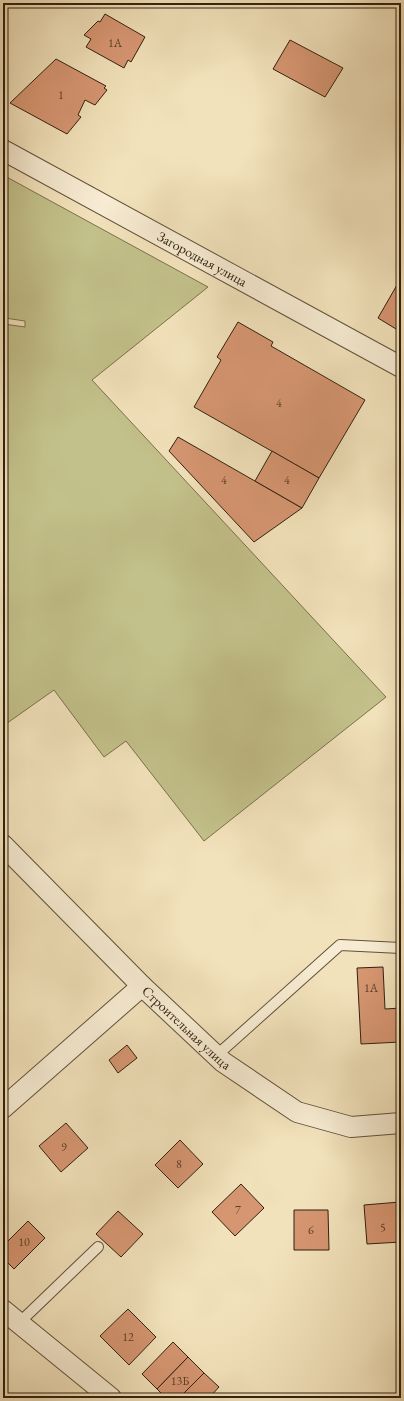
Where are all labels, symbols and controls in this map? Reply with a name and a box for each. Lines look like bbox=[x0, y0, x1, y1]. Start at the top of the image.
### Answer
house number: 1А bbox=[108, 35, 123, 51]
house number: 1 bbox=[58, 87, 64, 103]
street label: Загородная улица bbox=[154, 227, 251, 291]
house number: 4 bbox=[276, 395, 282, 411]
house number: 4 bbox=[221, 472, 227, 488]
house number: 4 bbox=[284, 472, 290, 488]
house number: 1А bbox=[364, 980, 379, 996]
street label: Строительная улица bbox=[138, 982, 235, 1074]
house number: 9 bbox=[61, 1139, 67, 1155]
house number: 8 bbox=[176, 1156, 182, 1172]
house number: 7 bbox=[235, 1202, 241, 1218]
house number: 5 bbox=[380, 1219, 386, 1235]
house number: 6 bbox=[308, 1222, 314, 1238]
house number: 10 bbox=[18, 1234, 30, 1250]
house number: 12 bbox=[122, 1329, 134, 1345]
house number: 13Б bbox=[171, 1373, 189, 1389]

